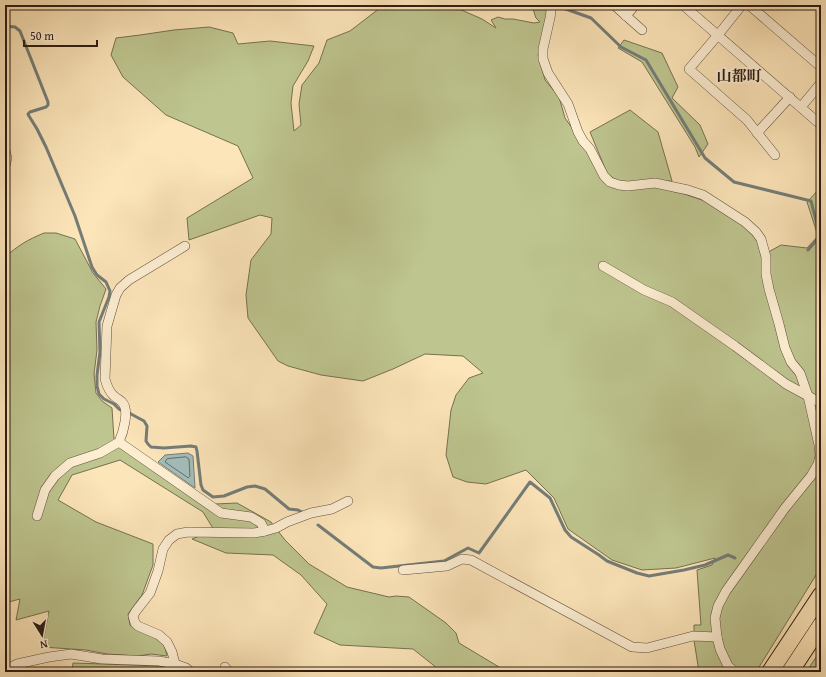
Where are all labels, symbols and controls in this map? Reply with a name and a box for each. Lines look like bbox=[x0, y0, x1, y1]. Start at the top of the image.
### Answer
scale bar bbox=[24, 22, 97, 48]
text: 50 m bbox=[30, 27, 54, 44]
district label: 山都町 bbox=[716, 65, 762, 86]
north arrow bbox=[22, 615, 62, 655]
text: N bbox=[38, 636, 49, 653]

